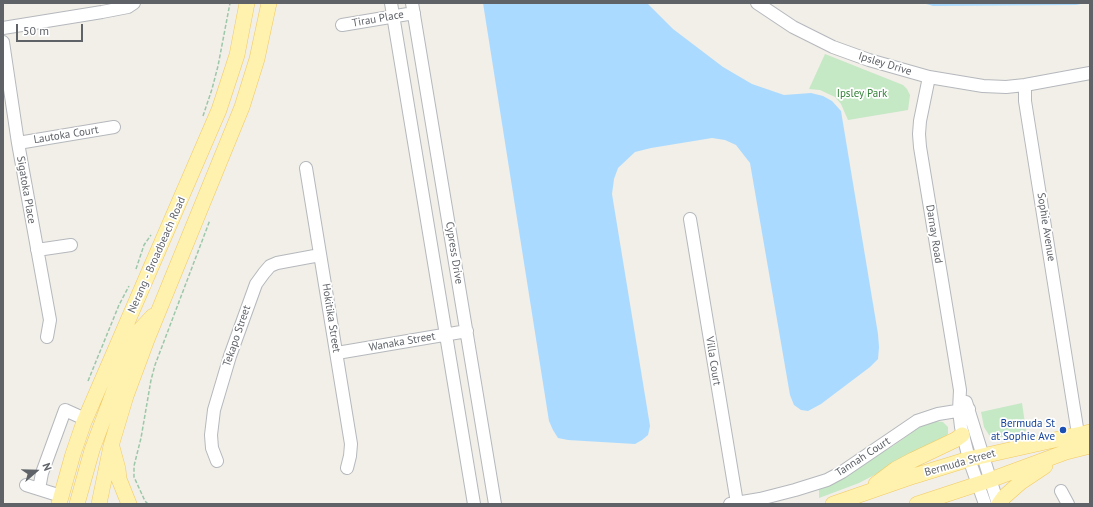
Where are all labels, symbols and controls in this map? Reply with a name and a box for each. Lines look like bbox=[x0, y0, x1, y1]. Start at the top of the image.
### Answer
street label: Tirau Place bbox=[351, 8, 405, 30]
scale bar bbox=[18, 16, 85, 42]
text: 50 m bbox=[23, 23, 49, 38]
street label: Ipsley Drive bbox=[857, 50, 913, 78]
park label: Ipsley Park bbox=[837, 87, 887, 101]
street label: Lautoka Court bbox=[33, 123, 99, 147]
street label: Sigatoka Place bbox=[14, 155, 38, 225]
street label: Sophie Avenue bbox=[1034, 192, 1058, 262]
street label: Nerang - Broadbeach Road bbox=[125, 195, 189, 315]
street label: Darnay Road bbox=[923, 204, 945, 264]
street label: Cypress Drive bbox=[443, 221, 465, 285]
street label: Hokitika Street bbox=[319, 282, 343, 354]
street label: Tekapo Street bbox=[220, 304, 254, 368]
street label: Wanaka Street bbox=[368, 330, 436, 354]
street label: Villa Court bbox=[703, 336, 723, 386]
place label: Bermuda St at Sophie Ave bbox=[991, 417, 1055, 443]
marker: Bermuda St at Sophie Ave bbox=[1058, 425, 1068, 435]
street label: Tannah Court bbox=[833, 434, 893, 480]
street label: Bermuda Street bbox=[923, 447, 997, 479]
north arrow bbox=[16, 451, 56, 491]
text: N bbox=[39, 461, 55, 473]

